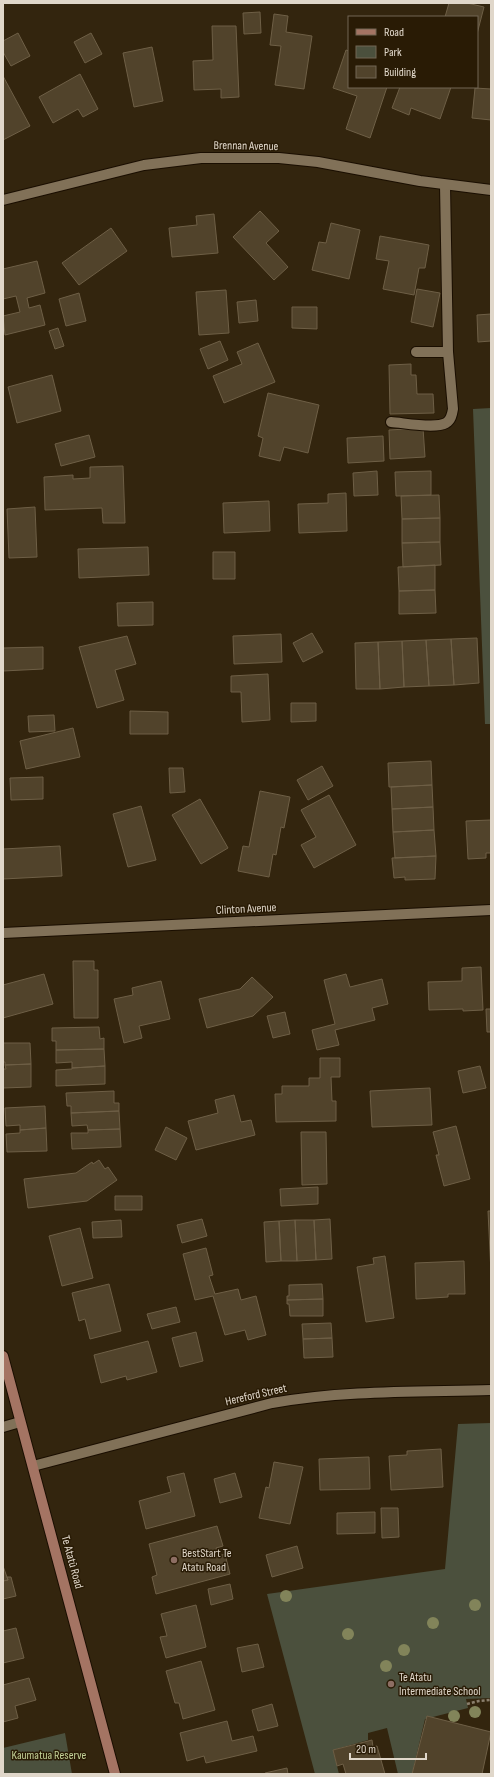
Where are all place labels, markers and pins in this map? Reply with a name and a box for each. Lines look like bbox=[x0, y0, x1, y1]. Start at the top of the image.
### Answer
place label: BestStart Te Atatu Road bbox=[181, 1546, 232, 1575]
marker: BestStart Te Atatu Road bbox=[169, 1555, 179, 1565]
place label: Te Atatu Intermediate School bbox=[399, 1670, 480, 1699]
marker: Te Atatu Intermediate School bbox=[386, 1679, 396, 1689]

